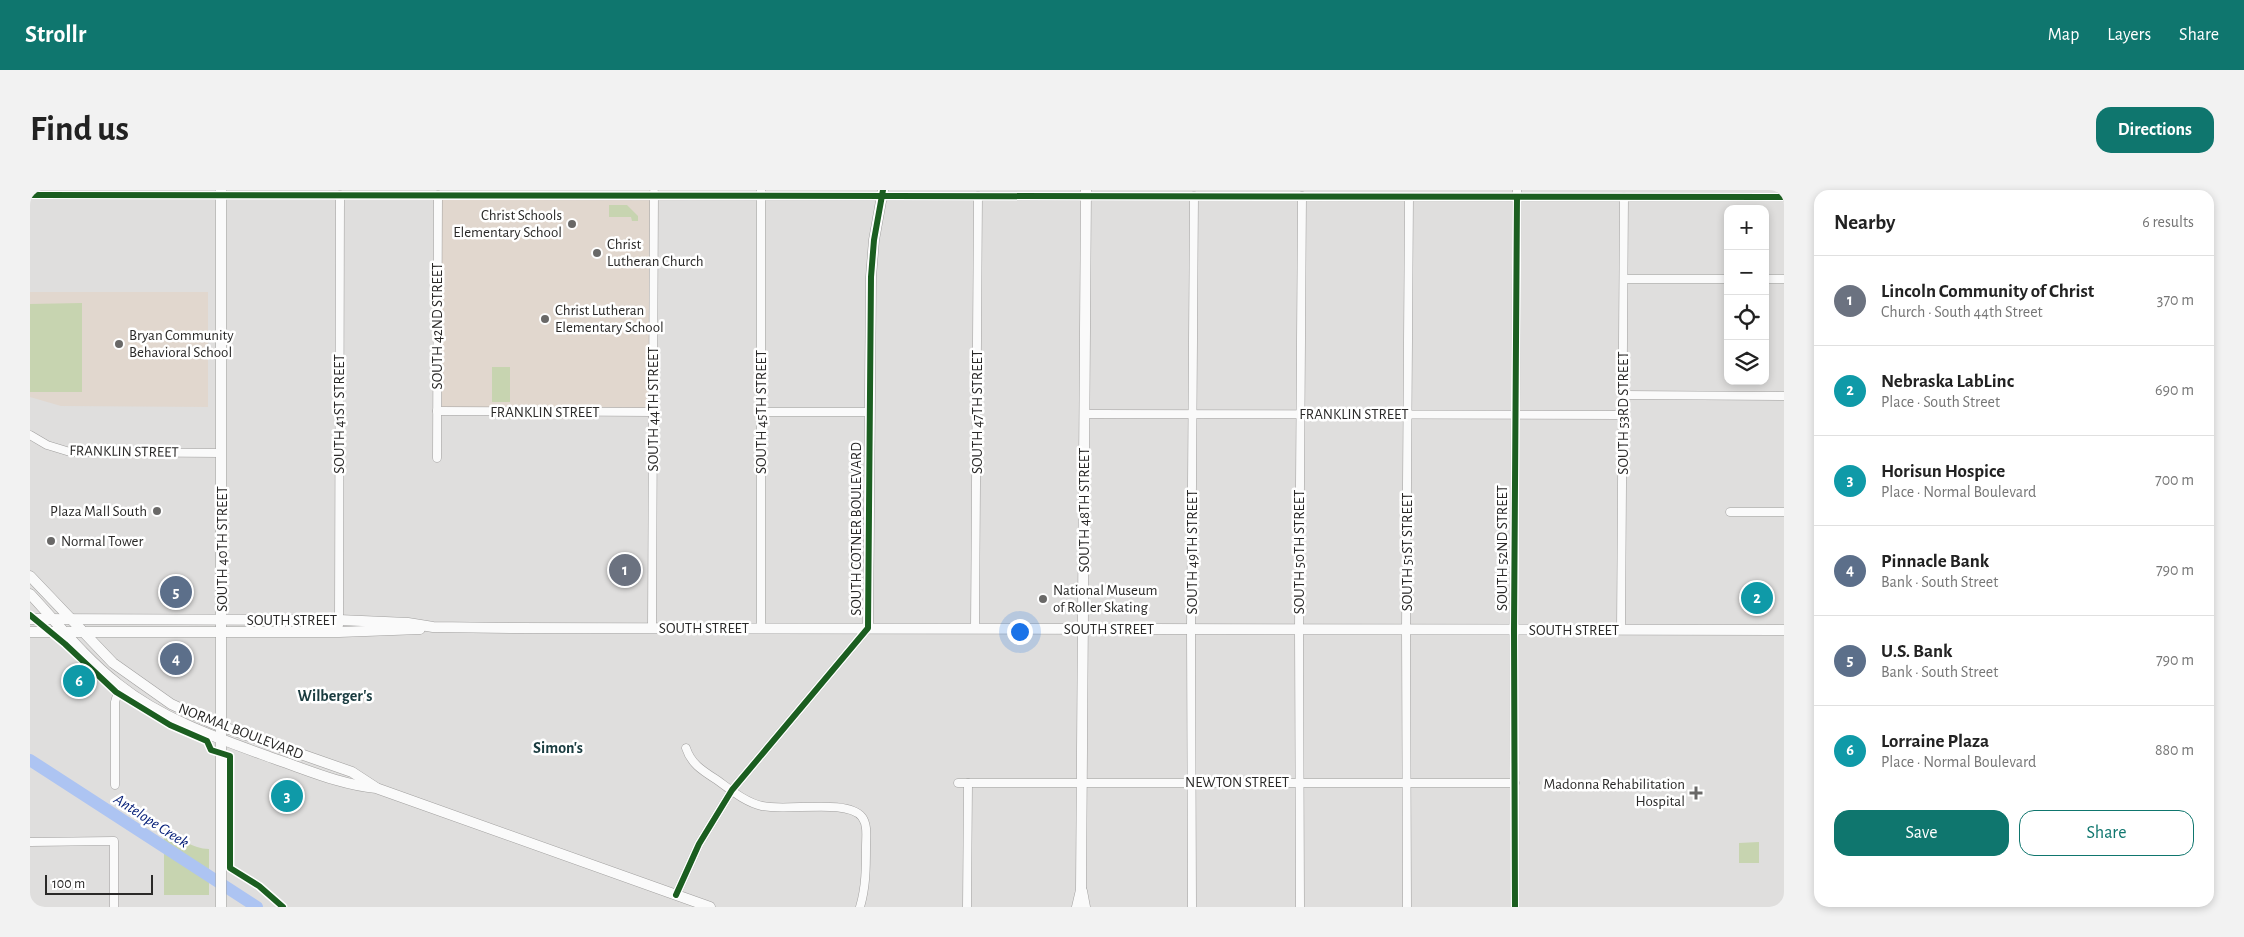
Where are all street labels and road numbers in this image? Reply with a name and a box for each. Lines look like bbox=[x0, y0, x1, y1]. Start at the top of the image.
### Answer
street label: SOUTH 42ND STREET bbox=[430, 262, 445, 389]
street label: SOUTH 44TH STREET bbox=[646, 346, 661, 471]
street label: SOUTH 45TH STREET bbox=[754, 349, 769, 474]
street label: SOUTH 47TH STREET bbox=[970, 349, 985, 474]
street label: SOUTH 53RD STREET bbox=[1616, 351, 1631, 475]
street label: SOUTH 41ST STREET bbox=[332, 354, 347, 474]
street label: FRANKLIN STREET bbox=[490, 405, 600, 420]
street label: FRANKLIN STREET bbox=[1299, 407, 1409, 422]
street label: SOUTH COTNER BOULEVARD bbox=[849, 442, 864, 616]
street label: FRANKLIN STREET bbox=[69, 443, 179, 460]
street label: SOUTH 48TH STREET bbox=[1077, 447, 1092, 572]
street label: SOUTH 52ND STREET bbox=[1495, 484, 1510, 611]
street label: SOUTH 40TH STREET bbox=[215, 486, 230, 612]
street label: SOUTH 49TH STREET bbox=[1185, 489, 1200, 614]
street label: SOUTH 50TH STREET bbox=[1292, 489, 1307, 614]
street label: SOUTH 51ST STREET bbox=[1400, 492, 1415, 611]
street label: SOUTH STREET bbox=[247, 613, 338, 628]
street label: SOUTH STREET bbox=[659, 621, 750, 636]
street label: SOUTH STREET bbox=[1064, 622, 1155, 637]
street label: SOUTH STREET bbox=[1529, 623, 1620, 638]
street label: NORMAL BOULEVARD bbox=[176, 701, 306, 762]
street label: NEWTON STREET bbox=[1185, 775, 1290, 790]

